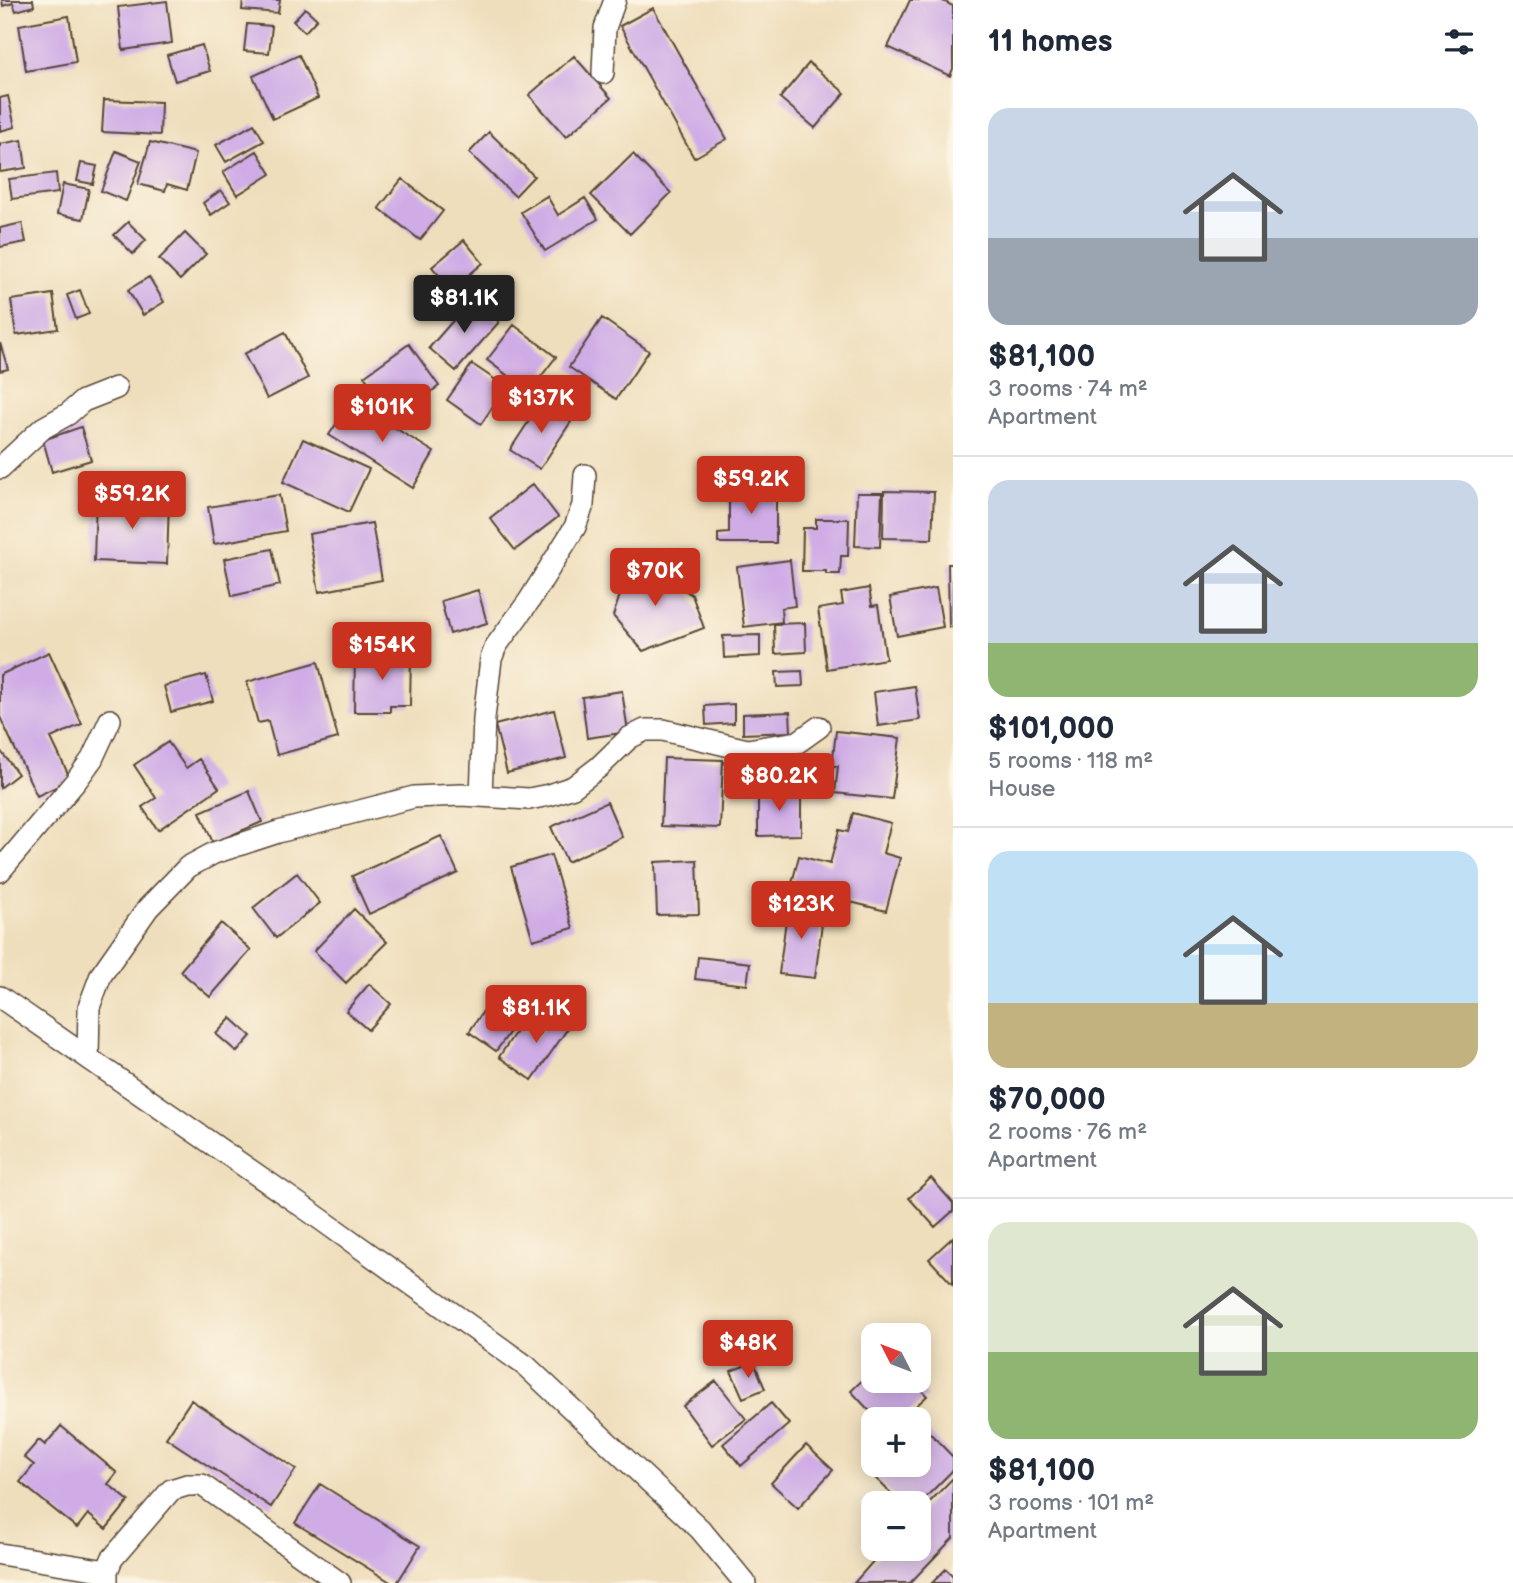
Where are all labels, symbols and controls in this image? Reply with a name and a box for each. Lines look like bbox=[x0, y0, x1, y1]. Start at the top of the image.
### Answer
icon: filters bbox=[1440, 23, 1478, 61]
text: 11 homes bbox=[988, 24, 1112, 60]
icon: home bbox=[1170, 154, 1296, 280]
pin: $81.1K bbox=[407, 276, 521, 335]
text: $81.1K bbox=[429, 284, 499, 312]
text: $81,100 bbox=[988, 339, 1095, 375]
text: 3 rooms · 74 m² bbox=[988, 375, 1148, 403]
pin: $137K bbox=[492, 376, 590, 435]
pin: $101K bbox=[333, 384, 431, 444]
text: $137K bbox=[508, 384, 574, 412]
text: $101K bbox=[350, 393, 414, 421]
text: Apartment bbox=[988, 403, 1097, 431]
pin: $59.2K bbox=[694, 456, 808, 516]
text: $59.2K bbox=[713, 465, 789, 493]
pin: $59.2K bbox=[75, 472, 189, 531]
text: $59.2K bbox=[94, 480, 170, 508]
icon: home bbox=[1170, 526, 1296, 652]
pin: $70K bbox=[614, 548, 696, 608]
text: $70K bbox=[626, 557, 684, 585]
pin: $154K bbox=[333, 622, 431, 682]
text: $154K bbox=[348, 631, 416, 659]
text: $101,000 bbox=[988, 711, 1114, 747]
text: 5 rooms · 118 m² bbox=[988, 747, 1153, 775]
pin: $80.2K bbox=[722, 754, 836, 813]
text: $80.2K bbox=[740, 762, 818, 790]
text: House bbox=[988, 775, 1055, 803]
pin: $123K bbox=[752, 881, 850, 941]
text: $123K bbox=[767, 890, 835, 918]
icon: home bbox=[1170, 897, 1296, 1023]
pin: $81.1K bbox=[479, 986, 593, 1045]
text: $81.1K bbox=[501, 994, 571, 1022]
text: $70,000 bbox=[988, 1082, 1106, 1118]
text: 2 rooms · 76 m² bbox=[988, 1118, 1147, 1146]
text: Apartment bbox=[988, 1146, 1097, 1174]
icon: home bbox=[1170, 1268, 1296, 1394]
pin: $48K bbox=[707, 1320, 789, 1380]
north arrow bbox=[861, 1323, 931, 1393]
map controls bbox=[861, 1323, 931, 1561]
text: $48K bbox=[719, 1329, 777, 1357]
button: + bbox=[861, 1407, 931, 1477]
text: $81,100 bbox=[988, 1453, 1095, 1489]
text: 3 rooms · 101 m² bbox=[988, 1489, 1154, 1517]
button: − bbox=[861, 1491, 931, 1561]
text: Apartment bbox=[988, 1517, 1097, 1545]

